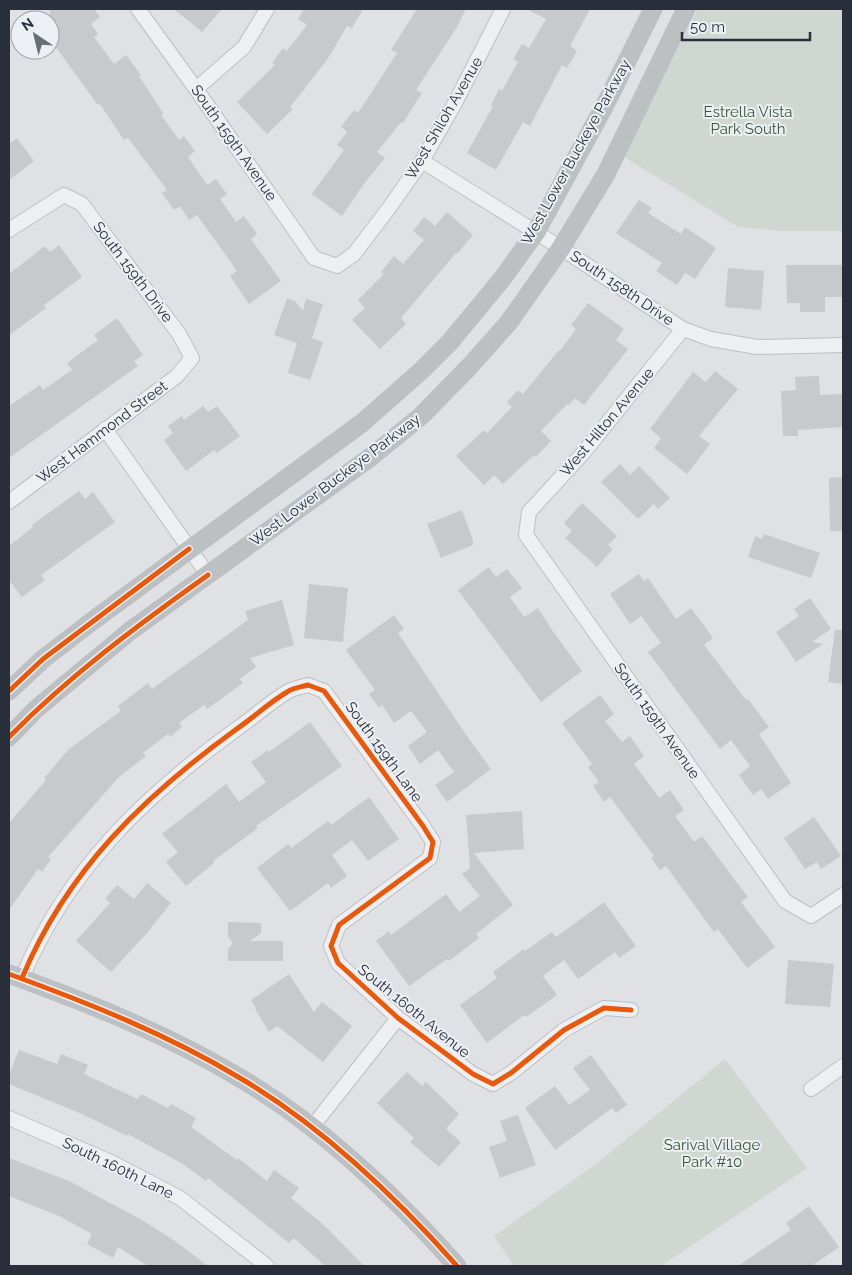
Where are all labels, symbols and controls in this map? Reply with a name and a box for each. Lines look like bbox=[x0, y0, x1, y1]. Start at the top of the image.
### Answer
north arrow bbox=[10, 10, 60, 60]
scale bar bbox=[682, 10, 810, 42]
text: N bbox=[19, 15, 37, 34]
text: 50 m bbox=[690, 18, 725, 36]
street label: West Shiloh Avenue bbox=[402, 53, 487, 182]
street label: West Lower Buckeye Parkway bbox=[518, 56, 634, 248]
street label: South 159th Avenue bbox=[187, 81, 281, 205]
park label: Estrella Vista Park South bbox=[704, 103, 792, 138]
street label: South 159th Drive bbox=[89, 218, 177, 326]
street label: South 158th Drive bbox=[567, 247, 678, 330]
street label: West Hilton Avenue bbox=[556, 364, 658, 480]
street label: West Hammond Street bbox=[33, 377, 171, 487]
street label: West Lower Buckeye Parkway bbox=[246, 410, 424, 550]
street label: South 159th Avenue bbox=[610, 659, 704, 783]
street label: South 159th Lane bbox=[341, 698, 427, 806]
street label: South 160th Avenue bbox=[354, 960, 474, 1062]
street label: South 160th Lane bbox=[60, 1133, 177, 1203]
park label: Sarival Village Park #10 bbox=[664, 1136, 760, 1171]

